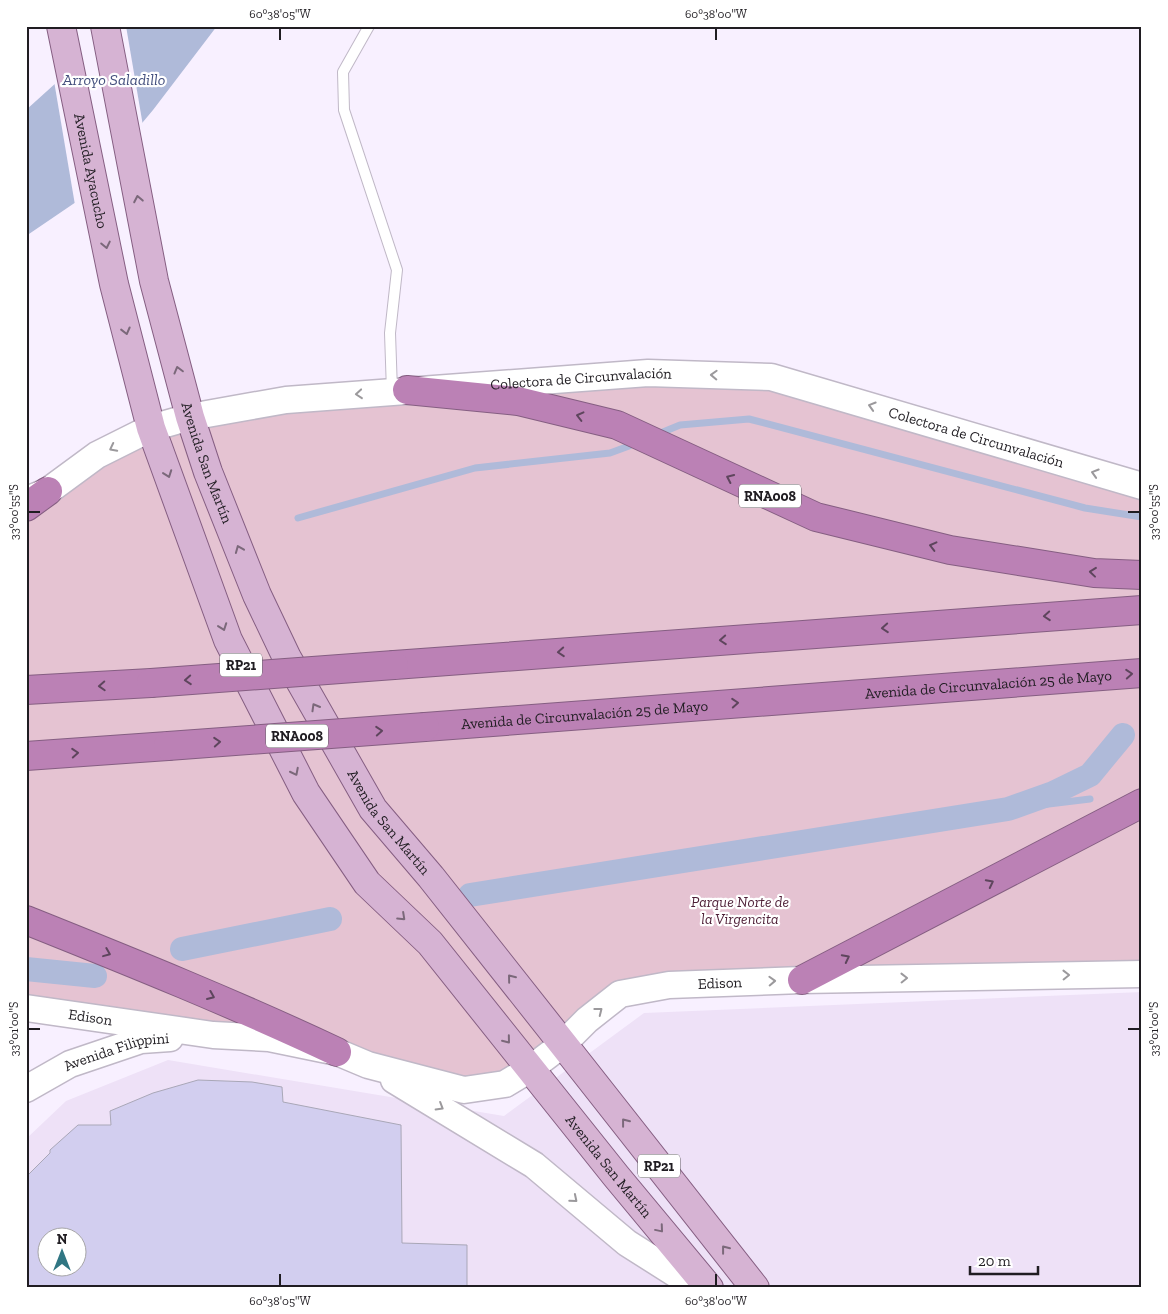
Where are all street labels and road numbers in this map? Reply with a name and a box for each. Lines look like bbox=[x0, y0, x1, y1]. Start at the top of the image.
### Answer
street label: Avenida Ayacucho bbox=[70, 112, 111, 230]
street label: Colectora de Circunvalación bbox=[490, 364, 673, 394]
street label: Avenida San Martín bbox=[177, 400, 237, 526]
street label: Colectora de Circunvalación bbox=[886, 403, 1066, 472]
road number: RNA008 bbox=[739, 484, 801, 508]
road number: RP21 bbox=[220, 654, 262, 676]
street label: Avenida de Circunvalación 25 de Mayo bbox=[864, 666, 1113, 703]
street label: Avenida de Circunvalación 25 de Mayo bbox=[460, 697, 709, 733]
road number: RNA008 bbox=[266, 724, 328, 748]
street label: Avenida San Martín bbox=[343, 766, 434, 879]
street label: Edison bbox=[698, 973, 743, 993]
street label: Edison bbox=[67, 1005, 114, 1029]
street label: Avenida Filippini bbox=[60, 1029, 170, 1075]
street label: Avenida San Martín bbox=[562, 1111, 656, 1222]
road number: RP21 bbox=[638, 1154, 680, 1178]

